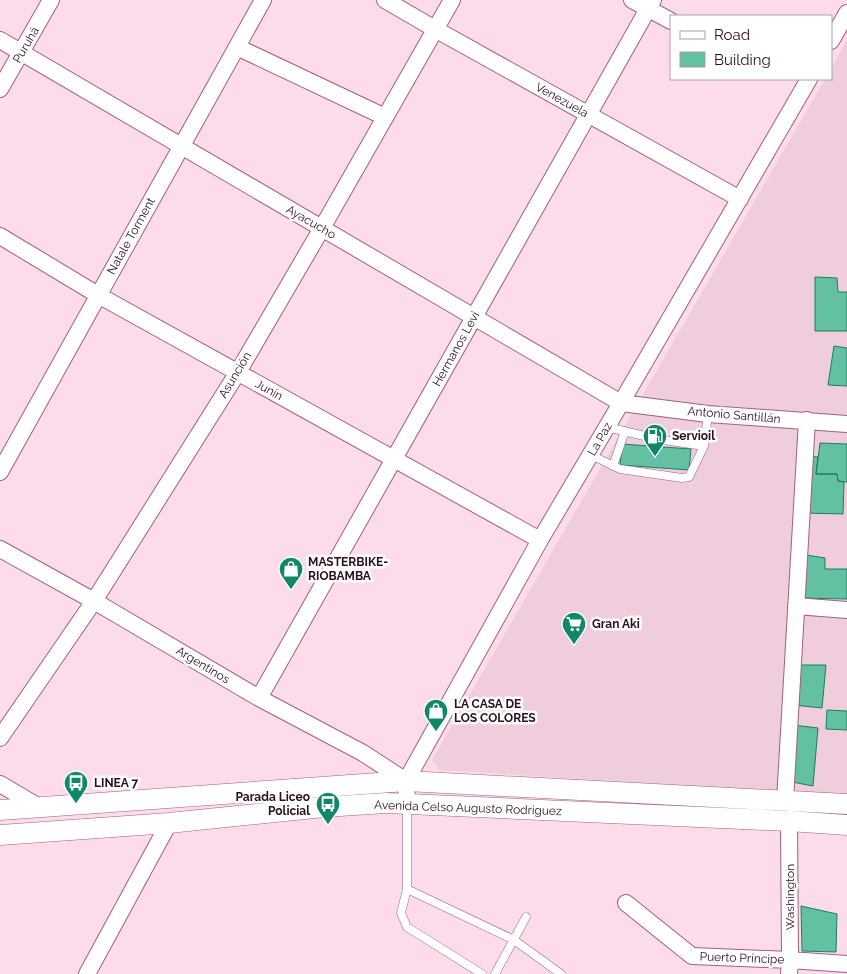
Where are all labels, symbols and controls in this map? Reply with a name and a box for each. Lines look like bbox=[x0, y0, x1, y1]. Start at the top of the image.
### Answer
legend bbox=[670, 15, 832, 80]
street label: Puruhá bbox=[10, 24, 42, 66]
text: Road bbox=[714, 26, 750, 44]
text: Building bbox=[714, 51, 771, 69]
street label: Venezuela bbox=[533, 80, 591, 120]
street label: Natale Torment bbox=[104, 195, 158, 277]
street label: Ayacucho bbox=[284, 202, 338, 242]
street label: Hermanos Levi bbox=[430, 309, 482, 389]
street label: Asunción bbox=[216, 349, 254, 401]
street label: Junín bbox=[253, 377, 285, 403]
street label: Antonio Santillán bbox=[687, 404, 781, 426]
street label: La Paz bbox=[585, 420, 615, 458]
fuel station icon: Servioil bbox=[642, 423, 668, 457]
place label: Servioil bbox=[672, 429, 715, 443]
place label: MASTERBIKE- RIOBAMBA bbox=[308, 555, 388, 583]
shop icon: MASTERBIKE- RIOBAMBA bbox=[278, 556, 304, 590]
supermarket icon: Gran Aki bbox=[561, 611, 587, 645]
place label: Gran Aki bbox=[592, 617, 640, 631]
street label: Argentinos bbox=[174, 644, 233, 687]
place label: LA CASA DE LOS COLORES bbox=[454, 697, 536, 725]
shop icon: LA CASA DE LOS COLORES bbox=[423, 698, 449, 732]
bus stop icon: LINEA 7 bbox=[63, 770, 89, 804]
place label: LINEA 7 bbox=[94, 776, 138, 790]
place label: Parada Liceo Policial bbox=[235, 790, 310, 818]
bus stop icon: Parada Liceo Policial bbox=[315, 791, 341, 825]
street label: Avenida Celso Augusto Rodriguez bbox=[374, 798, 562, 818]
street label: Washington bbox=[783, 864, 797, 930]
street label: Puerto Príncipe bbox=[699, 950, 785, 966]

